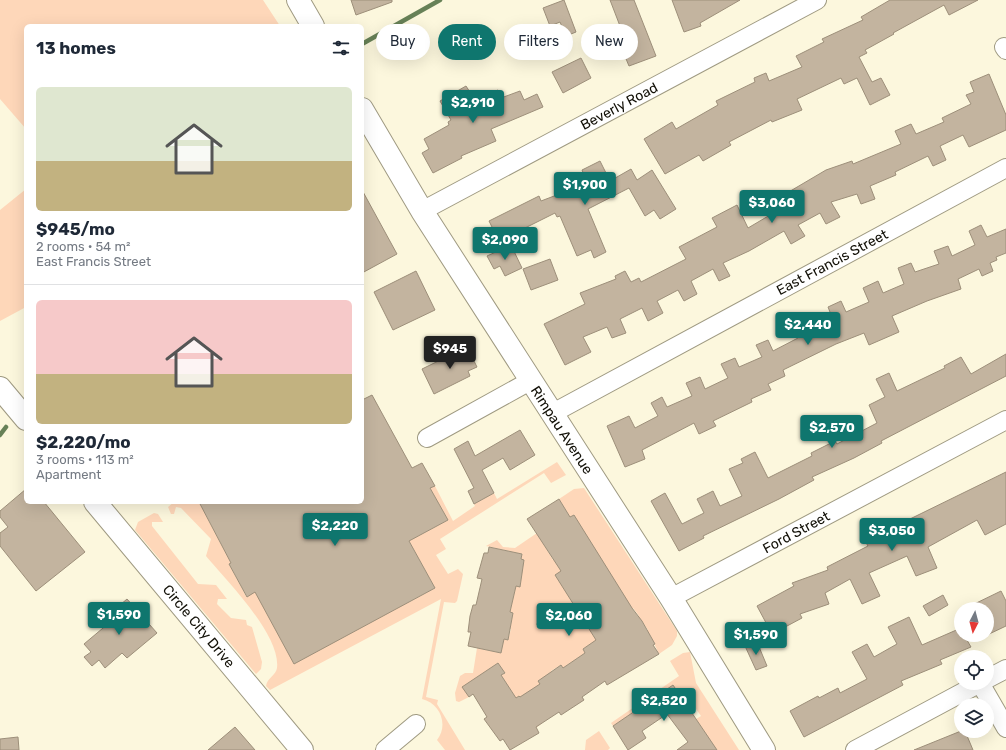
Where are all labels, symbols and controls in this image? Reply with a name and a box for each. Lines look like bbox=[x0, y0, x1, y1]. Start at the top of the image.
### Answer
chip: Buy bbox=[376, 24, 430, 60]
chip: Rent bbox=[438, 24, 496, 60]
chip: Filters bbox=[504, 24, 573, 60]
chip: New bbox=[581, 24, 638, 60]
icon: filters bbox=[330, 37, 352, 59]
text: 13 homes bbox=[36, 38, 116, 58]
street label: Beverly Road bbox=[578, 79, 661, 134]
pin: $2,910 bbox=[440, 90, 506, 124]
text: $2,910 bbox=[451, 95, 495, 110]
icon: home bbox=[158, 113, 230, 185]
pin: $1,900 bbox=[552, 172, 618, 206]
text: $1,900 bbox=[563, 177, 607, 192]
pin: $3,060 bbox=[739, 190, 805, 224]
text: $3,060 bbox=[749, 195, 795, 210]
text: $945/mo bbox=[36, 219, 115, 239]
street label: East Francis Street bbox=[774, 226, 891, 299]
pin: $2,090 bbox=[472, 227, 538, 261]
text: $2,090 bbox=[482, 232, 528, 247]
text: 2 rooms · 54 m² bbox=[36, 239, 130, 254]
text: East Francis Street bbox=[36, 254, 151, 269]
pin: $2,440 bbox=[775, 312, 841, 346]
text: $2,440 bbox=[784, 317, 832, 332]
icon: home bbox=[158, 326, 230, 398]
pin: $945 bbox=[426, 336, 474, 370]
text: $945 bbox=[433, 341, 467, 356]
street label: Rimpau Avenue bbox=[527, 383, 596, 478]
pin: $2,570 bbox=[799, 415, 865, 449]
text: $2,570 bbox=[809, 420, 855, 435]
text: $2,220/mo bbox=[36, 432, 131, 452]
text: 3 rooms · 113 m² bbox=[36, 452, 134, 467]
text: Apartment bbox=[36, 467, 101, 482]
street label: Ford Street bbox=[760, 507, 833, 557]
pin: $2,220 bbox=[302, 513, 368, 547]
text: $2,220 bbox=[312, 518, 358, 533]
pin: $3,050 bbox=[859, 518, 925, 552]
text: $3,050 bbox=[869, 523, 915, 538]
street label: Circle City Drive bbox=[159, 581, 238, 671]
pin: $1,590 bbox=[86, 602, 152, 636]
north arrow bbox=[954, 602, 994, 642]
map controls bbox=[954, 602, 994, 738]
pin: $2,060 bbox=[536, 603, 602, 637]
text: $1,590 bbox=[97, 607, 141, 622]
text: $2,060 bbox=[546, 608, 592, 623]
pin: $1,590 bbox=[723, 622, 789, 656]
text: $1,590 bbox=[734, 627, 778, 642]
button: locate bbox=[954, 650, 994, 690]
pin: $2,520 bbox=[631, 688, 697, 722]
text: $2,520 bbox=[641, 693, 687, 708]
button: layers bbox=[954, 698, 994, 738]

